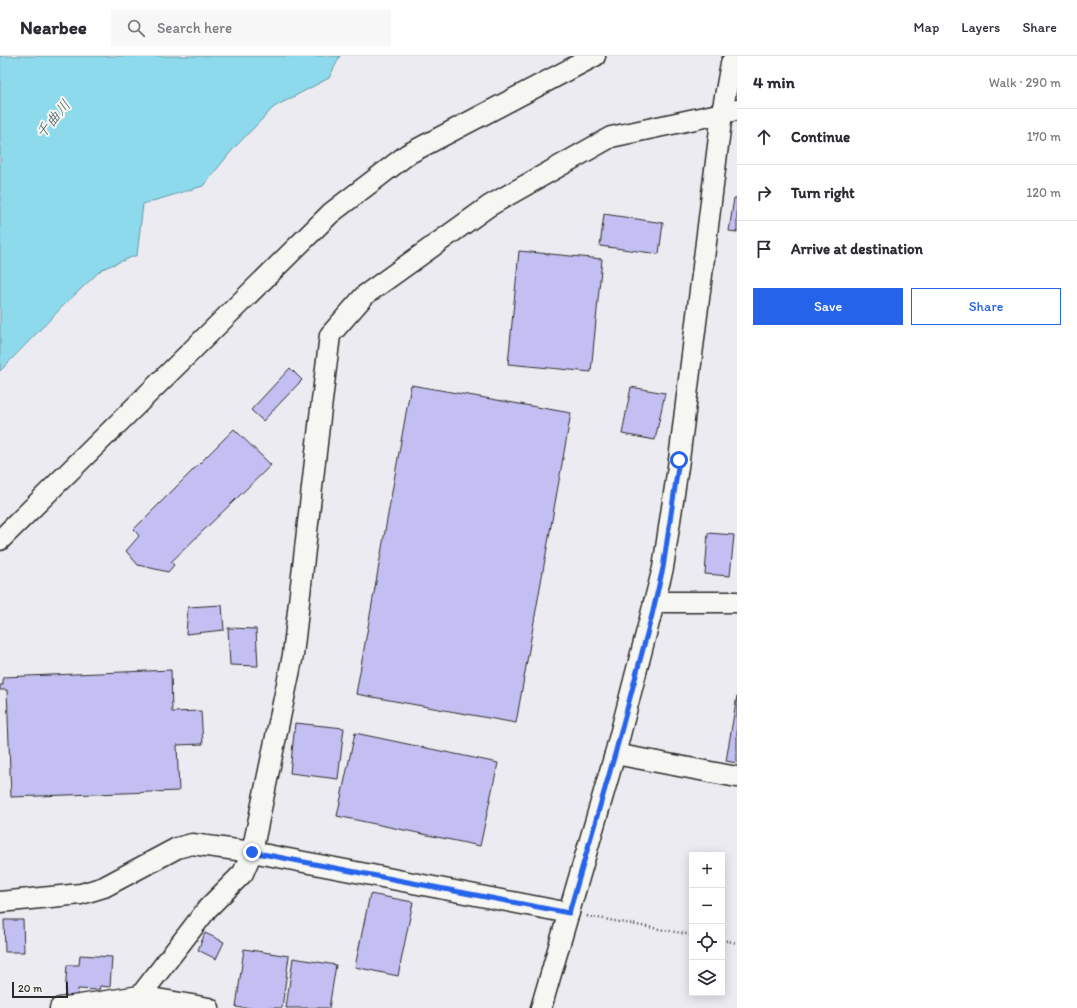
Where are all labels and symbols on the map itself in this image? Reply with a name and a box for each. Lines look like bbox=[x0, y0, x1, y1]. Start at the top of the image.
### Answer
water label: 千曲川 bbox=[32, 96, 74, 142]
route start bbox=[670, 451, 688, 469]
route end bbox=[243, 843, 261, 861]
scale bar bbox=[12, 980, 68, 999]

